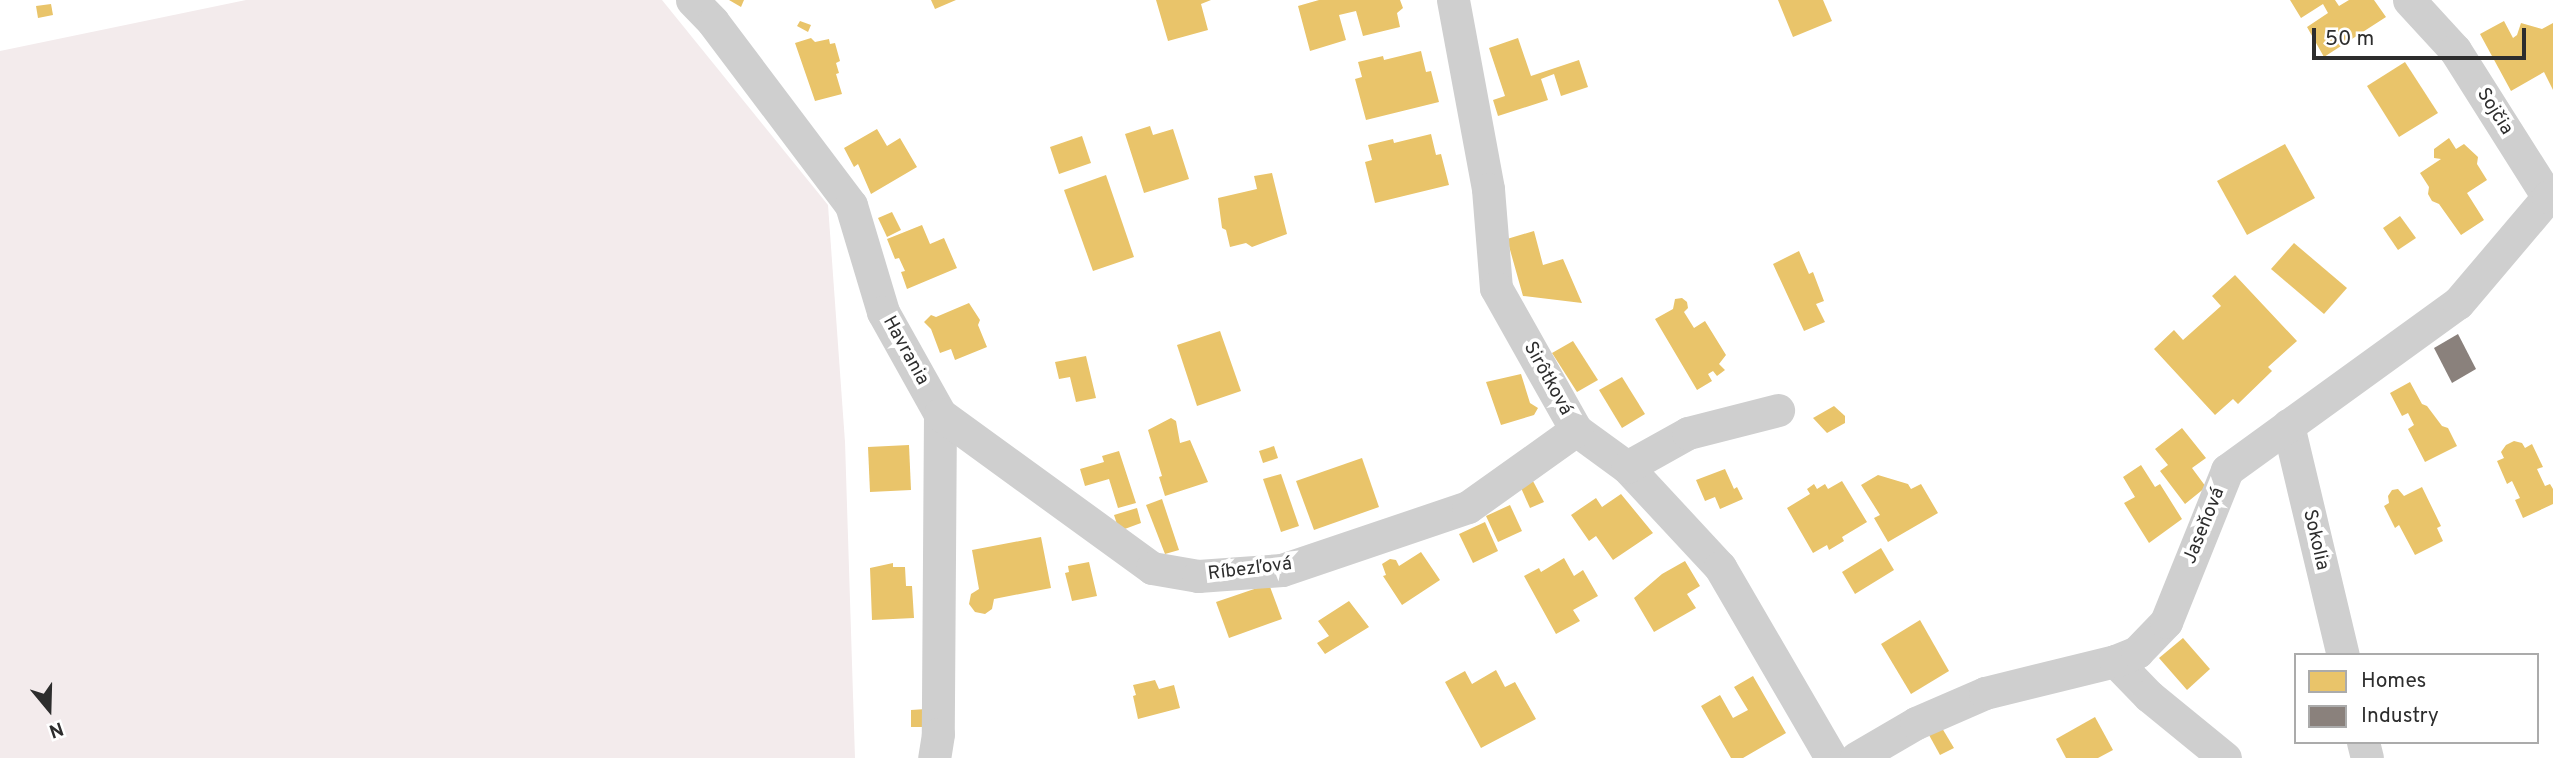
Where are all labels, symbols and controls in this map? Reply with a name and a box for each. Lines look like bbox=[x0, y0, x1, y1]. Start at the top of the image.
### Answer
scale bar bbox=[2315, 14, 2528, 58]
text: 50 m bbox=[2325, 26, 2374, 53]
street label: Sojčia bbox=[2471, 84, 2517, 140]
street label: Havrania bbox=[877, 313, 933, 389]
street label: Sirôtková bbox=[1518, 338, 1576, 420]
street label: Jaseňová bbox=[2179, 484, 2231, 568]
street label: Sokolia bbox=[2297, 507, 2333, 573]
street label: Ríbezľová bbox=[1207, 554, 1293, 586]
legend bbox=[2294, 653, 2539, 744]
text: Homes bbox=[2361, 668, 2426, 695]
north arrow bbox=[14, 674, 84, 744]
text: Industry bbox=[2361, 703, 2439, 730]
text: N bbox=[45, 715, 66, 742]

